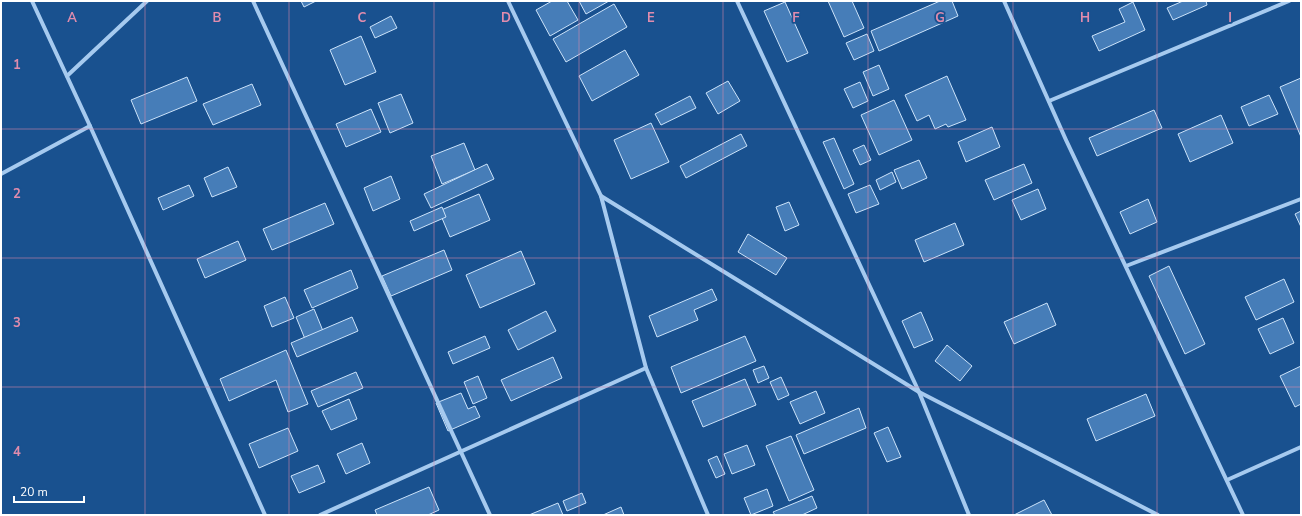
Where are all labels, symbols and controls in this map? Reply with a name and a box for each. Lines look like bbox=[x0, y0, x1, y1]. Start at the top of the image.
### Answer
text: A bbox=[67, 9, 77, 27]
text: B bbox=[213, 9, 222, 27]
text: C bbox=[358, 9, 367, 27]
text: D bbox=[501, 9, 511, 27]
text: E bbox=[647, 9, 655, 27]
text: F bbox=[792, 9, 800, 27]
text: G bbox=[935, 9, 945, 27]
text: H bbox=[1080, 9, 1090, 27]
text: I bbox=[1228, 9, 1232, 27]
text: 1 bbox=[13, 56, 21, 74]
text: 2 bbox=[13, 185, 21, 203]
text: 3 bbox=[13, 314, 21, 332]
text: 4 bbox=[13, 443, 21, 461]
scale bar bbox=[14, 478, 84, 504]
text: 20 m bbox=[20, 484, 48, 500]

